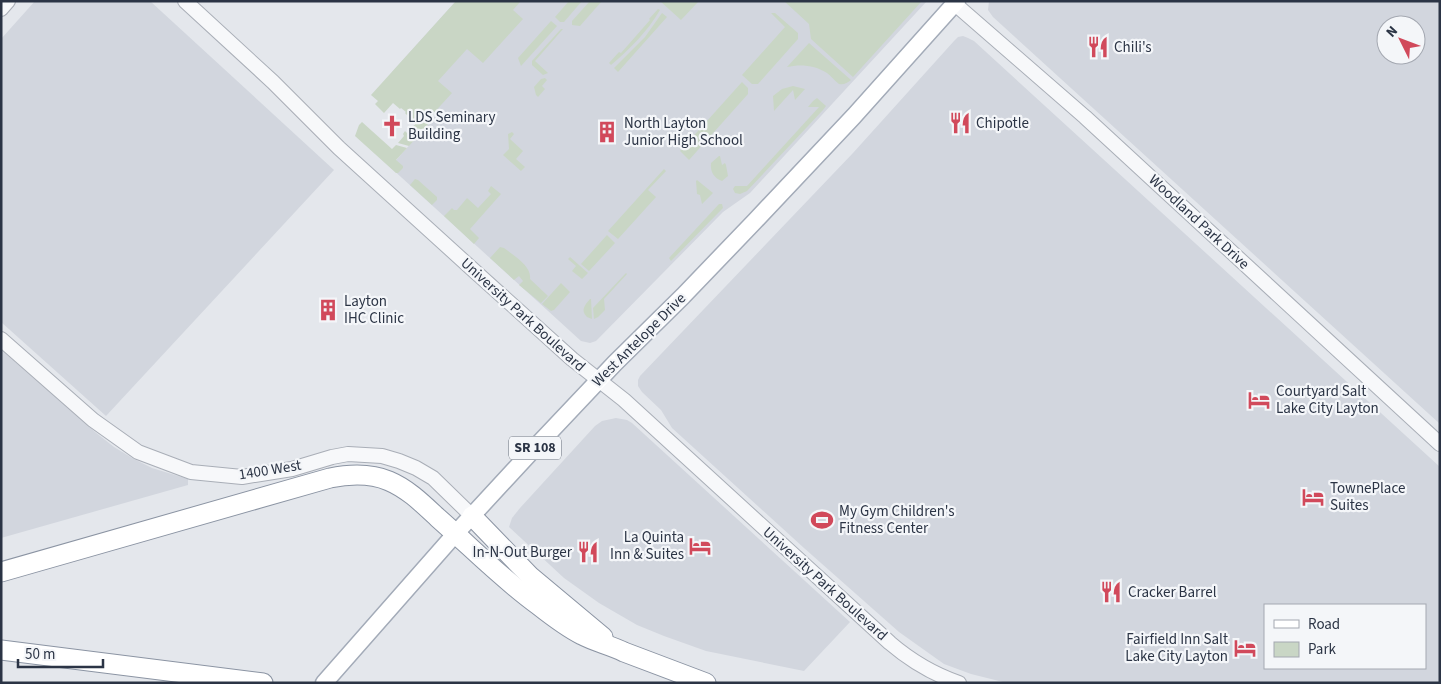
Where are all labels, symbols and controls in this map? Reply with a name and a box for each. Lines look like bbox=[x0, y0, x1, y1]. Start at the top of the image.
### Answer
north arrow bbox=[1376, 15, 1426, 65]
text: N bbox=[1382, 22, 1403, 42]
restaurant icon: Chili's bbox=[1085, 34, 1111, 60]
place label: Chili's bbox=[1114, 37, 1152, 58]
place label: LDS Seminary Building bbox=[408, 107, 495, 145]
restaurant icon: Chipotle bbox=[947, 110, 973, 136]
church icon: LDS Seminary Building bbox=[379, 113, 405, 139]
place label: North Layton Junior High School bbox=[624, 113, 743, 151]
place label: Chipotle bbox=[976, 113, 1029, 134]
building icon: North Layton Junior High School bbox=[594, 119, 620, 145]
street label: Woodland Park Drive bbox=[1144, 170, 1254, 274]
street label: University Park Boulevard bbox=[456, 253, 590, 377]
street label: West Antelope Drive bbox=[587, 288, 691, 392]
place label: Layton IHC Clinic bbox=[344, 291, 404, 329]
building icon: Layton IHC Clinic bbox=[315, 297, 341, 323]
place label: Courtyard Salt Lake City Layton bbox=[1276, 381, 1379, 419]
hotel icon: Courtyard Salt Lake City Layton bbox=[1246, 387, 1272, 413]
road number: SR 108 bbox=[509, 436, 561, 459]
street label: 1400 West bbox=[237, 455, 303, 485]
place label: TownePlace Suites bbox=[1330, 478, 1405, 516]
hotel icon: TownePlace Suites bbox=[1300, 484, 1326, 510]
place label: My Gym Children's Fitness Center bbox=[839, 501, 955, 539]
sports icon: My Gym Children's Fitness Center bbox=[809, 507, 835, 533]
street label: University Park Boulevard bbox=[758, 522, 892, 646]
place label: La Quinta Inn & Suites bbox=[610, 527, 684, 565]
hotel icon: La Quinta Inn & Suites bbox=[687, 533, 713, 559]
restaurant icon: In-N-Out Burger bbox=[575, 539, 601, 565]
place label: In-N-Out Burger bbox=[473, 542, 573, 563]
restaurant icon: Cracker Barrel bbox=[1098, 579, 1124, 605]
place label: Cracker Barrel bbox=[1128, 582, 1217, 603]
legend bbox=[1264, 604, 1426, 669]
text: Road bbox=[1308, 614, 1340, 635]
place label: Fairfield Inn Salt Lake City Layton bbox=[1125, 629, 1228, 667]
hotel icon: Fairfield Inn Salt Lake City Layton bbox=[1232, 635, 1258, 661]
scale bar bbox=[18, 636, 102, 668]
text: Park bbox=[1308, 639, 1337, 660]
text: 50 m bbox=[25, 644, 55, 665]

